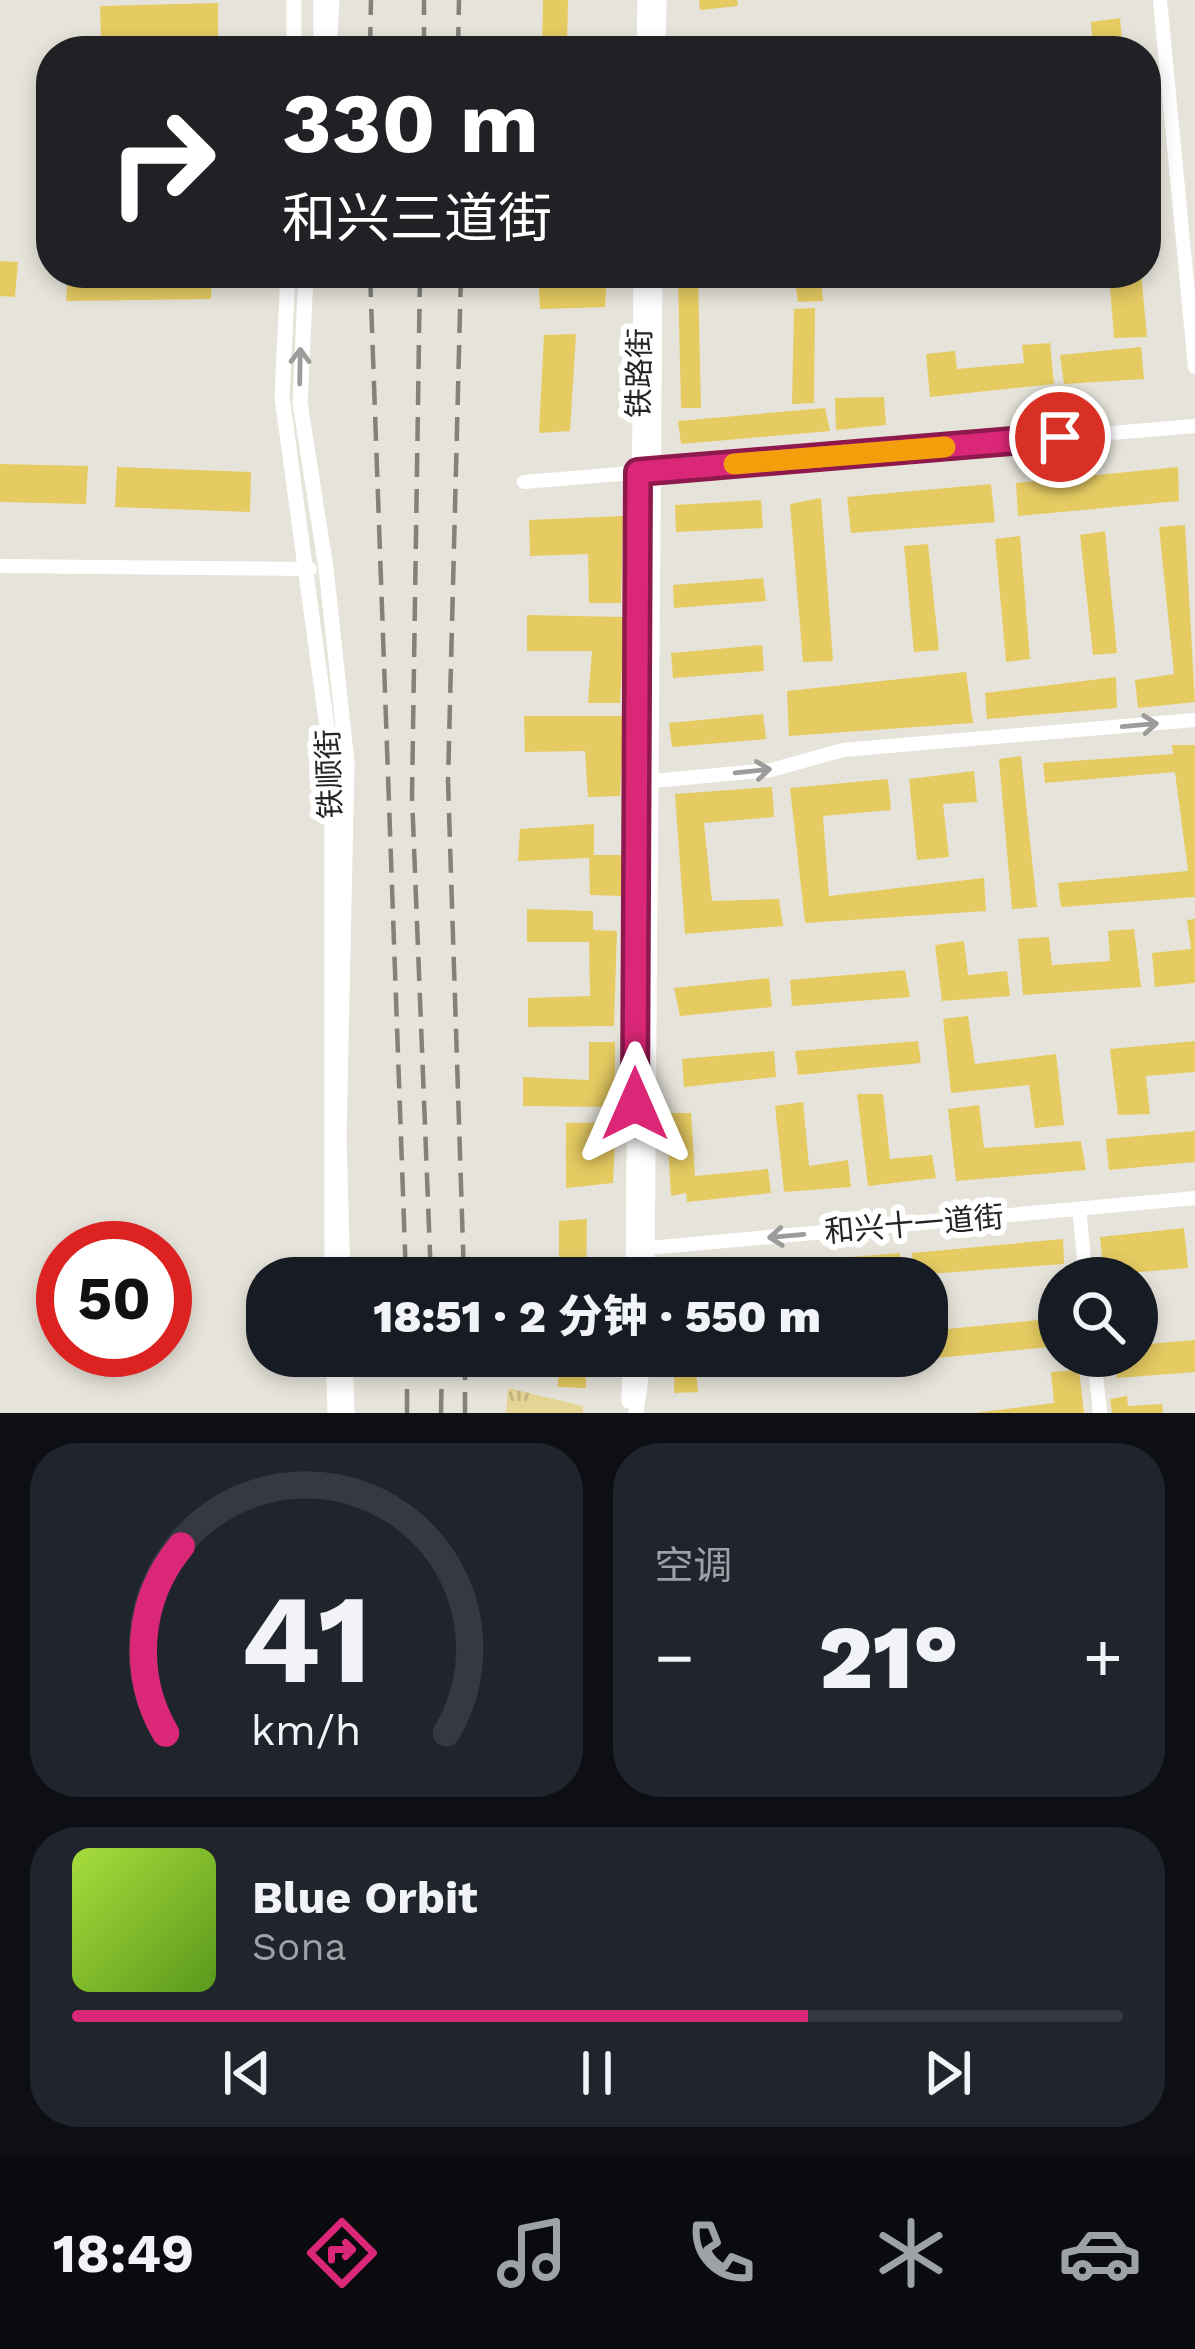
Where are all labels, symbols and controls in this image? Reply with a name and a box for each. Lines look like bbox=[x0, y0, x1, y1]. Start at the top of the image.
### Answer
text: 330 m bbox=[282, 74, 539, 172]
icon: right bbox=[84, 84, 240, 240]
text: 和兴三道街 bbox=[282, 187, 552, 250]
street label: 铁路街 bbox=[621, 328, 657, 418]
one-way arrow bbox=[288, 347, 311, 386]
pin bbox=[1009, 386, 1111, 488]
icon: arrive bbox=[1027, 404, 1093, 470]
one-way arrow bbox=[1120, 713, 1159, 736]
street label: 铁顺街 bbox=[310, 728, 348, 820]
one-way arrow bbox=[733, 759, 772, 782]
position arrow bbox=[572, 1041, 698, 1167]
street label: 和兴十一道街 bbox=[823, 1199, 1005, 1249]
speed limit sign: 50 bbox=[36, 1221, 192, 1377]
one-way arrow bbox=[767, 1225, 806, 1248]
map controls bbox=[1038, 1257, 1158, 1377]
button: search bbox=[1038, 1257, 1158, 1377]
text: 18:51 · 2 分钟 · 550 m bbox=[373, 1290, 821, 1343]
text: 空调 bbox=[655, 1543, 733, 1588]
text: 41 bbox=[241, 1566, 372, 1712]
text: 21° bbox=[819, 1604, 959, 1710]
text: − bbox=[655, 1619, 694, 1696]
text: + bbox=[1083, 1619, 1123, 1696]
text: km/h bbox=[251, 1705, 361, 1755]
text: Blue Orbit bbox=[252, 1871, 478, 1924]
text: Sona bbox=[252, 1924, 347, 1969]
icon: previous bbox=[214, 2040, 280, 2106]
icon: pause bbox=[564, 2040, 630, 2106]
icon: next bbox=[915, 2040, 981, 2106]
icon: directions bbox=[300, 2211, 384, 2295]
icon: music bbox=[490, 2211, 574, 2295]
icon: phone bbox=[679, 2211, 763, 2295]
icon: climate bbox=[869, 2211, 953, 2295]
icon: car bbox=[1058, 2211, 1142, 2295]
text: 18:49 bbox=[53, 2222, 194, 2285]

